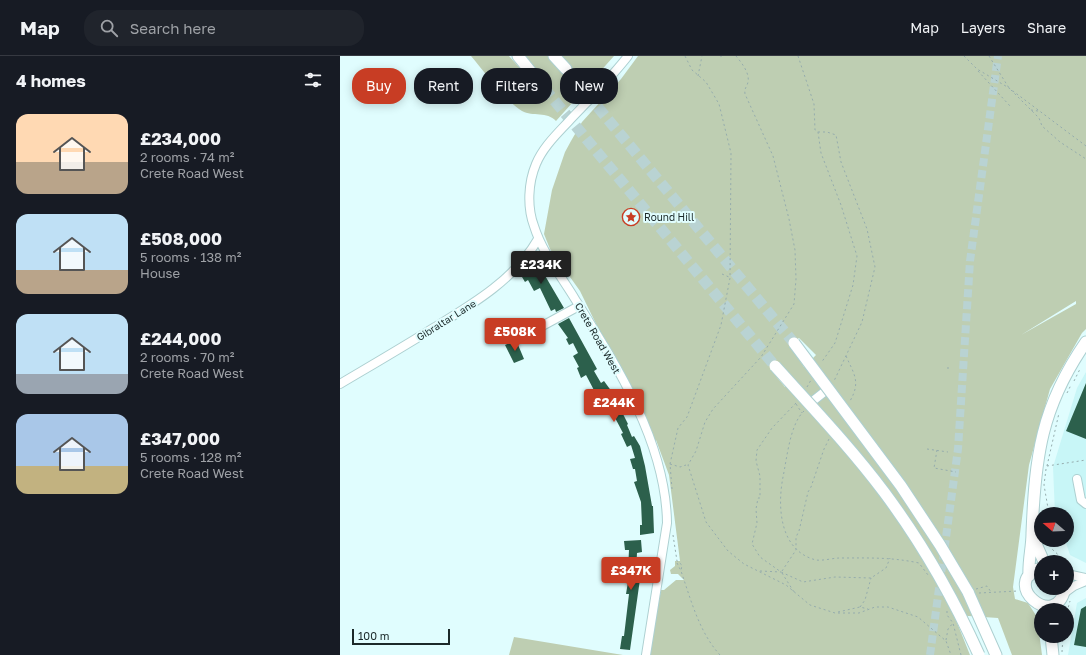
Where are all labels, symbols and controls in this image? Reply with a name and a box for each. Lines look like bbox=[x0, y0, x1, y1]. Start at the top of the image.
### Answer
search box bbox=[84, 10, 364, 46]
text: Map bbox=[20, 16, 60, 39]
icon: search bbox=[98, 17, 120, 39]
text: Search here bbox=[130, 19, 216, 37]
text: Map bbox=[910, 19, 939, 36]
text: Layers bbox=[961, 19, 1005, 36]
text: Share bbox=[1027, 19, 1066, 36]
chip: Buy bbox=[352, 68, 406, 104]
chip: Rent bbox=[414, 68, 473, 104]
chip: Filters bbox=[481, 68, 552, 104]
chip: New bbox=[560, 68, 618, 104]
icon: filters bbox=[302, 69, 324, 91]
text: 4 homes bbox=[16, 70, 86, 91]
text: £234,000 bbox=[140, 128, 221, 149]
icon: home bbox=[48, 130, 96, 178]
text: 2 rooms · 74 m² bbox=[140, 149, 234, 165]
text: Crete Road West bbox=[140, 165, 244, 181]
place icon: Round Hill bbox=[621, 207, 641, 227]
place label: Round Hill bbox=[644, 211, 694, 223]
text: £508,000 bbox=[140, 228, 222, 249]
icon: home bbox=[48, 230, 96, 278]
text: 5 rooms · 138 m² bbox=[140, 249, 241, 265]
pin: £234K bbox=[513, 251, 569, 285]
text: £234K bbox=[520, 256, 562, 272]
text: House bbox=[140, 265, 180, 281]
street label: Gibraltar Lane bbox=[414, 297, 478, 343]
street label: Crete Road West bbox=[573, 300, 623, 376]
pin: £508K bbox=[487, 318, 543, 352]
text: £508K bbox=[494, 323, 536, 339]
text: £244,000 bbox=[140, 328, 221, 349]
icon: home bbox=[48, 330, 96, 378]
text: 2 rooms · 70 m² bbox=[140, 349, 235, 365]
text: Crete Road West bbox=[140, 365, 244, 381]
pin: £244K bbox=[586, 389, 642, 423]
text: £244K bbox=[593, 394, 635, 410]
text: £347,000 bbox=[140, 428, 220, 449]
icon: home bbox=[48, 430, 96, 478]
text: 5 rooms · 128 m² bbox=[140, 449, 241, 465]
text: Crete Road West bbox=[140, 465, 244, 481]
north arrow bbox=[1034, 507, 1074, 547]
map controls bbox=[1034, 507, 1074, 643]
button: + bbox=[1034, 555, 1074, 595]
pin: £347K bbox=[603, 557, 659, 591]
text: £347K bbox=[610, 562, 652, 578]
button: − bbox=[1034, 603, 1074, 643]
scale bar bbox=[352, 627, 450, 646]
text: 100 m bbox=[358, 629, 389, 642]

